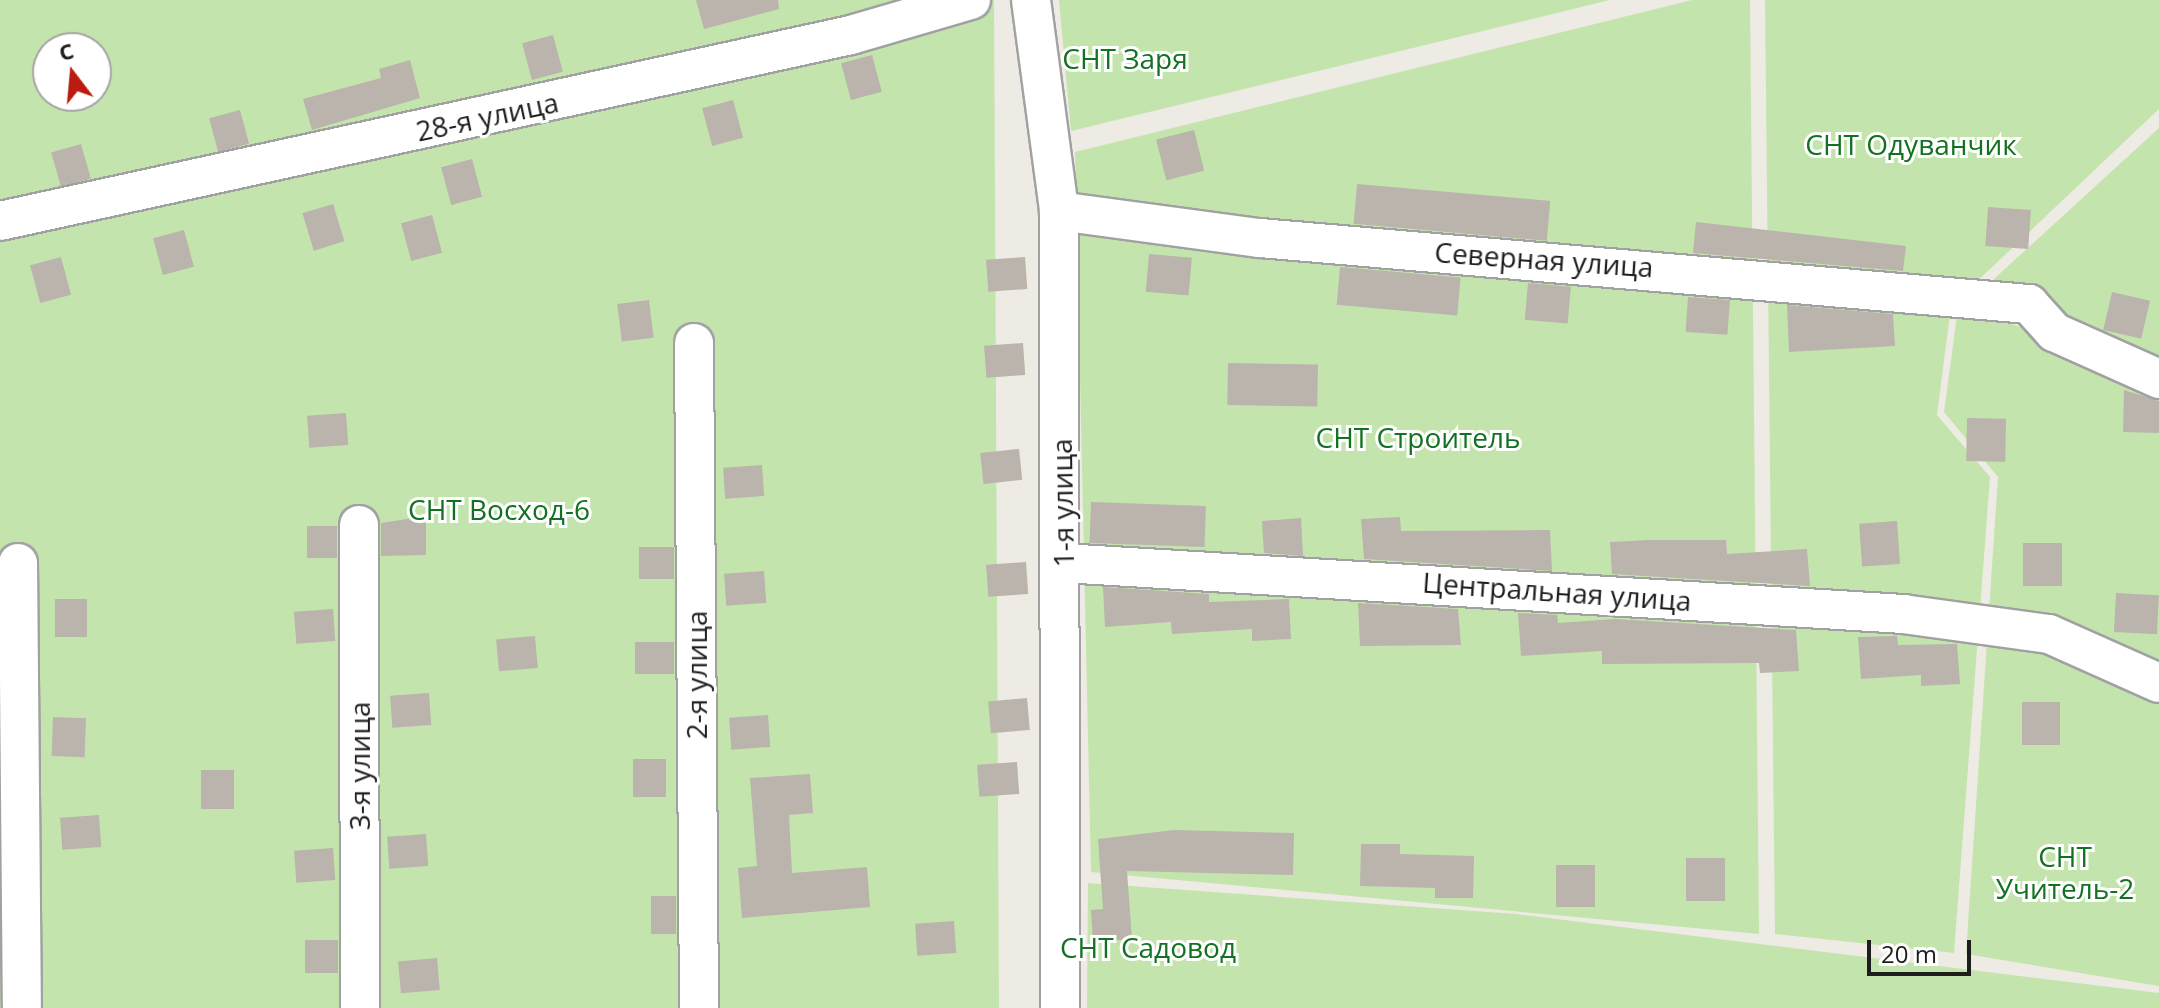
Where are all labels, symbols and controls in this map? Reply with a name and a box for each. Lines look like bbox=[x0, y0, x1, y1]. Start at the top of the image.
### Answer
north arrow bbox=[32, 32, 112, 112]
text: С bbox=[55, 34, 77, 67]
park label: СНТ Заря bbox=[1062, 41, 1188, 75]
street label: 28-я улица bbox=[413, 85, 561, 147]
park label: СНТ Одуванчик bbox=[1805, 127, 2017, 161]
street label: Северная улица bbox=[1433, 235, 1655, 283]
park label: СНТ Строитель bbox=[1315, 420, 1521, 454]
street label: 1-я улица bbox=[1044, 438, 1080, 568]
park label: СНТ Восход-6 bbox=[408, 492, 590, 526]
street label: Центральная улица bbox=[1421, 565, 1693, 617]
street label: 2-я улица bbox=[679, 611, 713, 739]
street label: 3-я улица bbox=[342, 702, 376, 830]
park label: СНТ Учитель-2 bbox=[1996, 839, 2134, 905]
scale bar bbox=[1871, 924, 1975, 974]
park label: СНТ Садовод bbox=[1060, 930, 1236, 964]
text: 20 m bbox=[1881, 937, 1937, 970]

